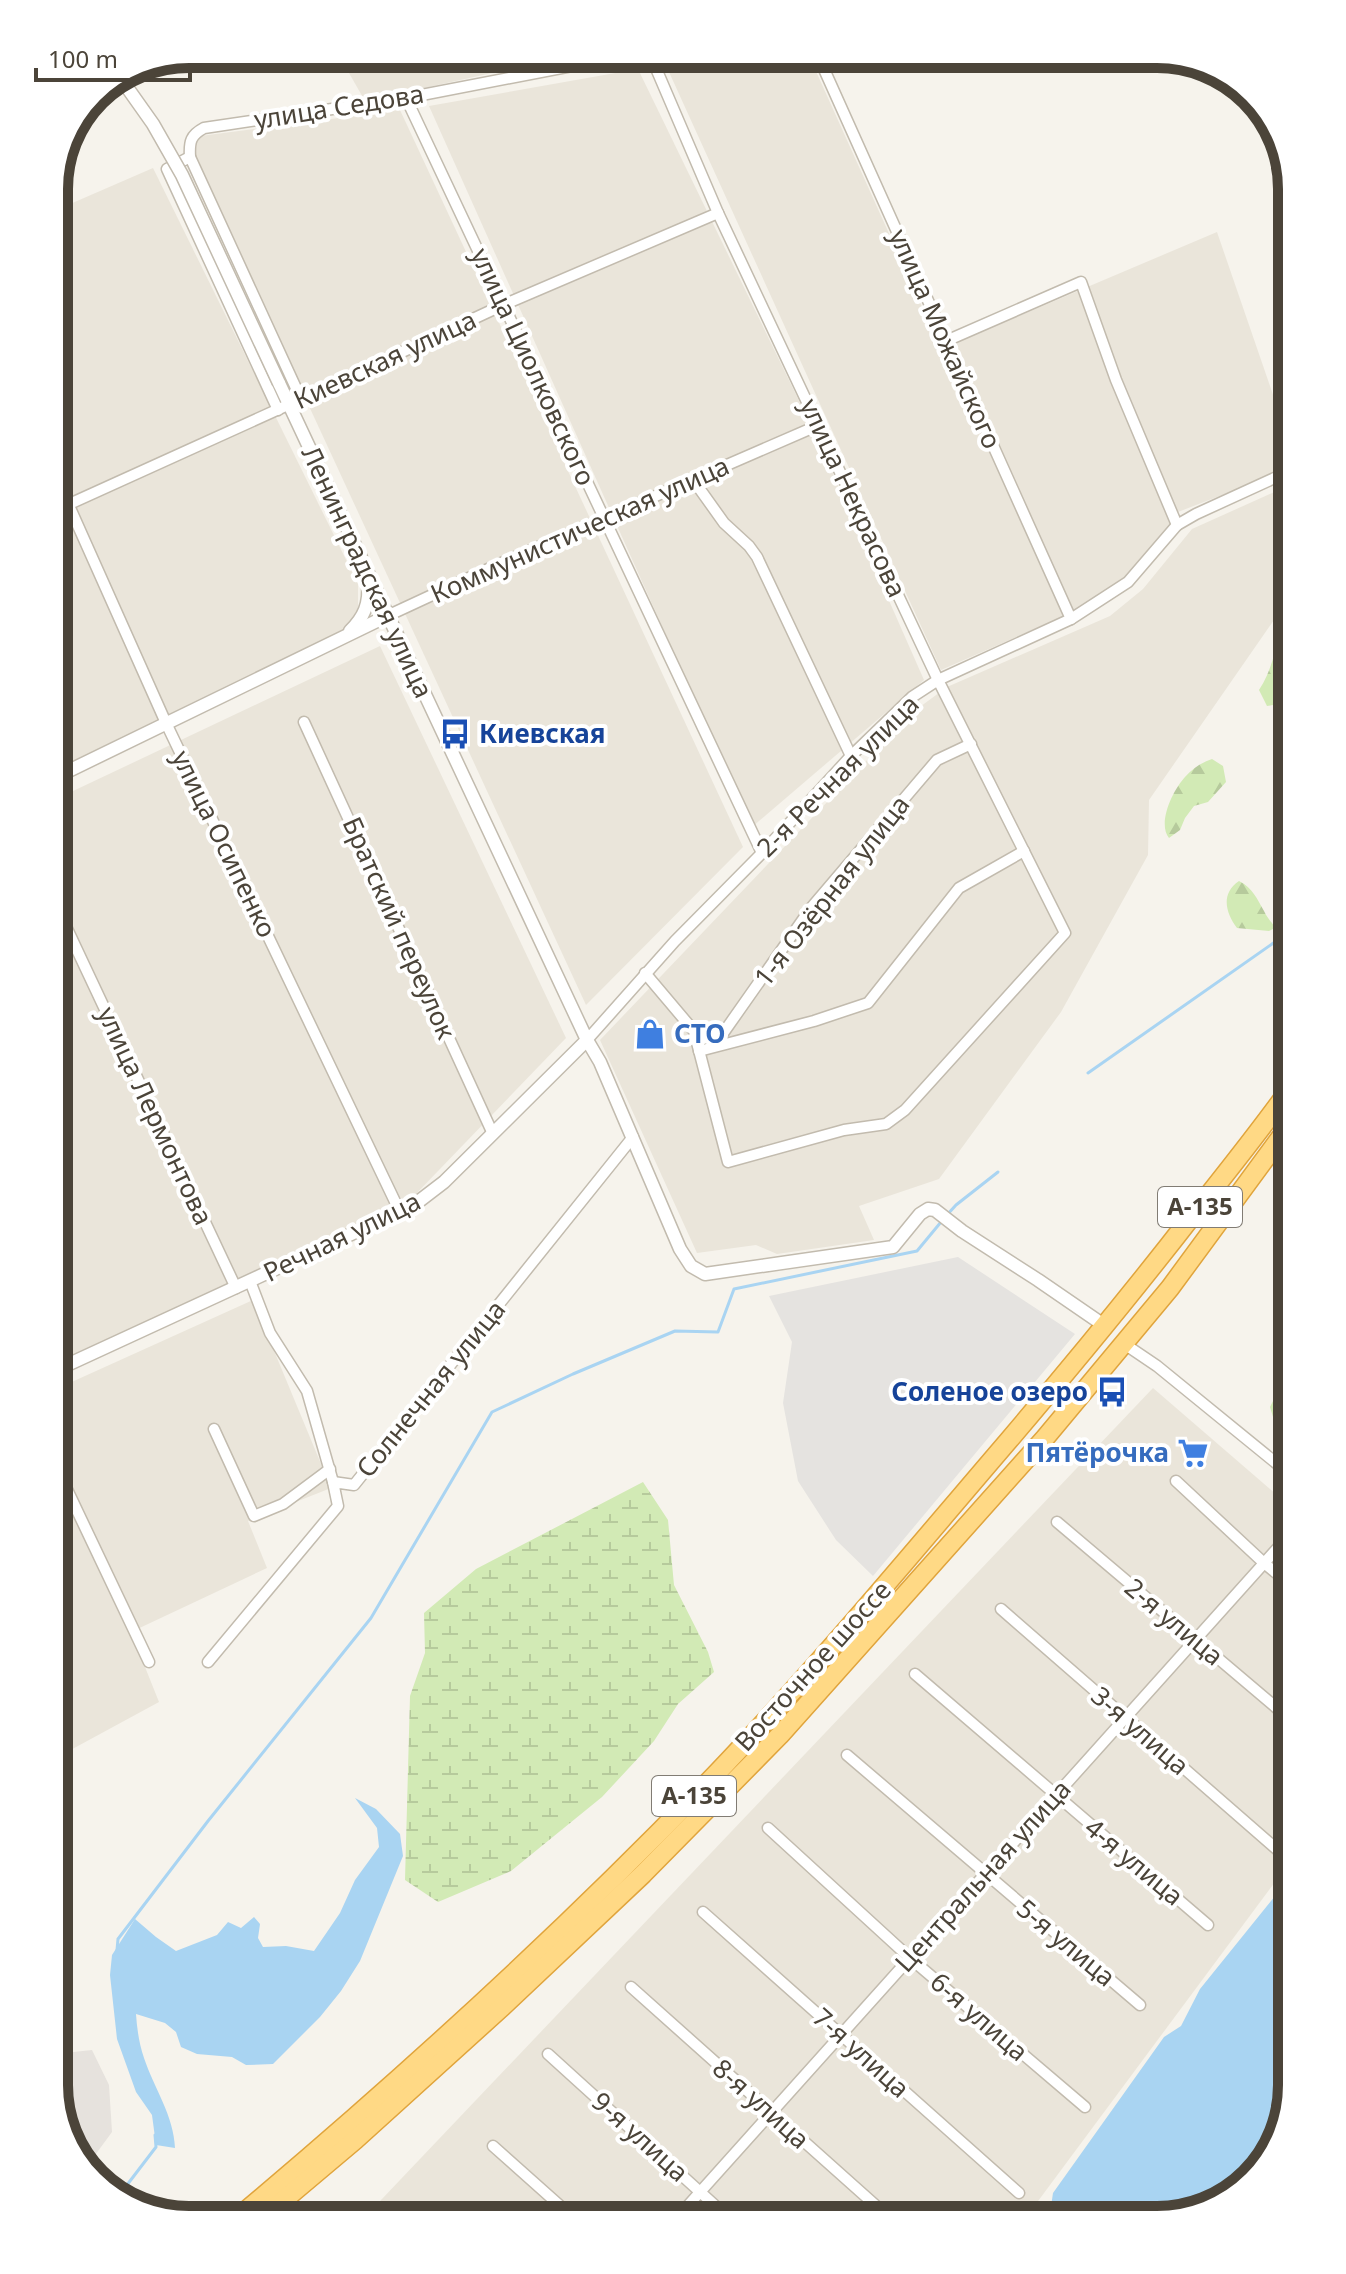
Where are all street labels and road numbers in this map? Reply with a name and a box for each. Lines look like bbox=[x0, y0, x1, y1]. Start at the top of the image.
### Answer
street label: улица Седова bbox=[251, 75, 426, 137]
street label: улица Можайского bbox=[881, 223, 1011, 454]
street label: улица Циолковского bbox=[463, 242, 605, 491]
street label: Киевская улица bbox=[288, 301, 482, 417]
street label: улица Некрасова bbox=[792, 392, 916, 603]
street label: Ленинградская улица bbox=[294, 440, 442, 703]
street label: Коммунистическая улица bbox=[425, 447, 735, 611]
street label: 2-я Речная улица bbox=[748, 686, 926, 864]
street label: улица Осипенко bbox=[164, 744, 286, 943]
street label: 1-я Озёрная улица bbox=[745, 787, 917, 993]
street label: Братский переулок bbox=[335, 811, 465, 1044]
street label: улица Лермонтова bbox=[90, 1001, 222, 1230]
street label: Речная улица bbox=[257, 1182, 426, 1290]
road number: А-135 bbox=[1158, 1187, 1242, 1227]
street label: Солнечная улица bbox=[347, 1292, 513, 1485]
street label: 2-я улица bbox=[1118, 1569, 1232, 1673]
street label: Восточное шоссе bbox=[726, 1572, 899, 1758]
street label: 3-я улица bbox=[1084, 1678, 1197, 1783]
street label: Центральная улица bbox=[886, 1771, 1078, 1979]
road number: А-135 bbox=[652, 1776, 736, 1816]
street label: 4-я улица bbox=[1078, 1809, 1192, 1913]
street label: 5-я улица bbox=[1010, 1890, 1124, 1994]
street label: 6-я улица bbox=[923, 1964, 1036, 2069]
street label: 7-я улица bbox=[806, 1999, 918, 2105]
street label: 8-я улица bbox=[706, 2050, 818, 2156]
street label: 9-я улица bbox=[585, 2083, 697, 2189]

